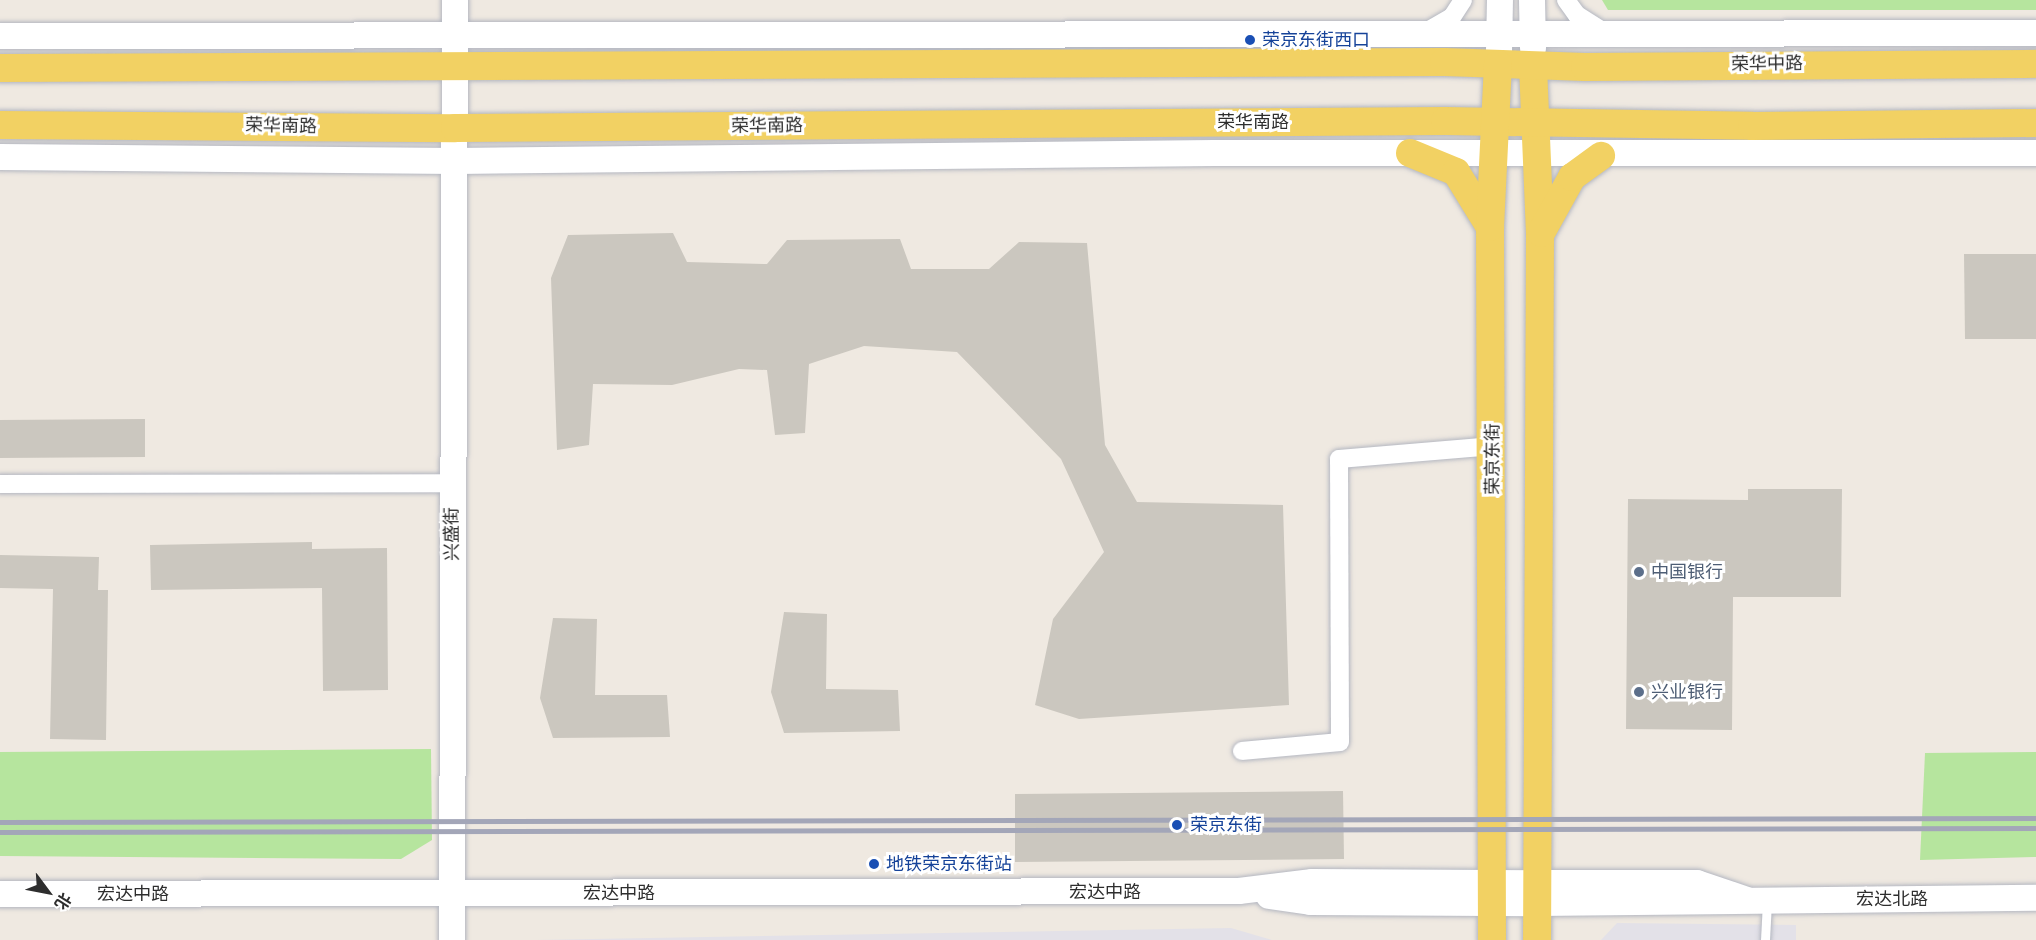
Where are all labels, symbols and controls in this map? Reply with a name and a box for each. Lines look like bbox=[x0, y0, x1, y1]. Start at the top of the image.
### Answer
place label: 荣京东街西口 bbox=[1262, 29, 1370, 51]
marker: 荣京东街西口 bbox=[1243, 33, 1257, 47]
street label: 荣华中路 bbox=[1731, 53, 1803, 75]
street label: 荣华南路 bbox=[1217, 111, 1289, 133]
street label: 荣华南路 bbox=[245, 115, 317, 137]
street label: 荣华南路 bbox=[731, 115, 803, 137]
street label: 荣京东街 bbox=[1482, 423, 1504, 495]
street label: 兴盛街 bbox=[441, 507, 463, 561]
place label: 中国银行 bbox=[1651, 561, 1723, 583]
marker: 中国银行 bbox=[1632, 565, 1646, 579]
place label: 兴业银行 bbox=[1651, 681, 1723, 703]
marker: 兴业银行 bbox=[1632, 685, 1646, 699]
place label: 荣京东街 bbox=[1190, 814, 1262, 836]
marker: 荣京东街 bbox=[1168, 816, 1186, 834]
place label: 地铁荣京东街站 bbox=[886, 853, 1012, 875]
marker: 地铁荣京东街站 bbox=[867, 857, 881, 871]
north arrow bbox=[18, 862, 78, 922]
street label: 宏达中路 bbox=[1069, 881, 1141, 903]
street label: 宏达中路 bbox=[583, 882, 655, 904]
street label: 宏达中路 bbox=[97, 883, 169, 905]
street label: 宏达北路 bbox=[1856, 888, 1928, 910]
text: 北 bbox=[51, 889, 76, 914]

